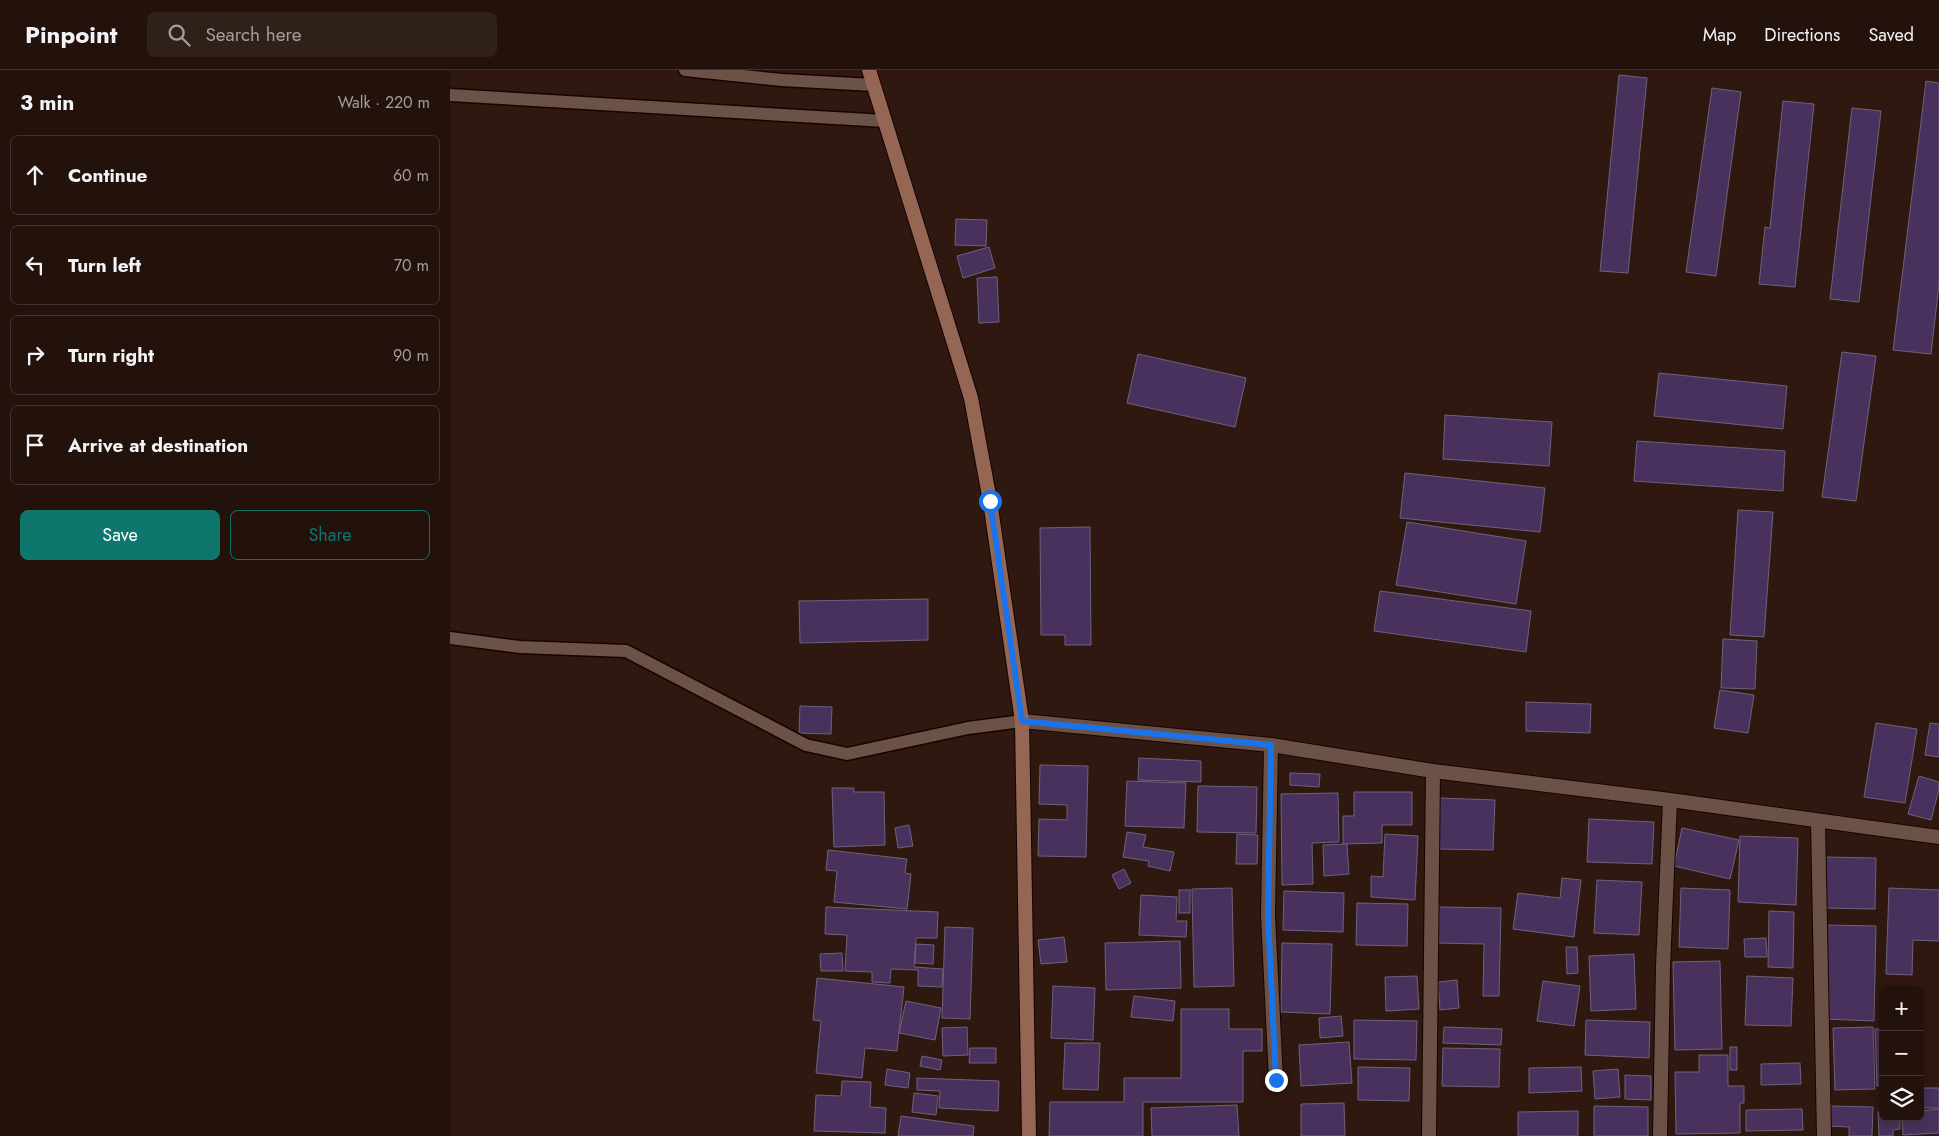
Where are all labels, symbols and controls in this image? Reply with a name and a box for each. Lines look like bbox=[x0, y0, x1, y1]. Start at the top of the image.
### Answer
search box bbox=[147, 12, 497, 57]
text: Pinpoint bbox=[25, 17, 117, 52]
icon: search bbox=[165, 21, 193, 49]
text: Search here bbox=[205, 21, 302, 48]
text: Map bbox=[1703, 22, 1736, 48]
text: Directions bbox=[1764, 22, 1840, 48]
text: Saved bbox=[1868, 22, 1914, 48]
text: 3 min bbox=[20, 88, 74, 118]
text: Walk · 220 m bbox=[338, 91, 430, 114]
icon: ahead bbox=[21, 161, 49, 189]
text: Continue bbox=[68, 162, 147, 189]
text: 60 m bbox=[393, 164, 429, 187]
icon: left bbox=[21, 251, 49, 279]
text: Turn left bbox=[68, 252, 141, 279]
text: 70 m bbox=[394, 254, 429, 277]
icon: right bbox=[21, 341, 49, 369]
text: Turn right bbox=[68, 342, 154, 369]
text: 90 m bbox=[393, 344, 429, 367]
icon: arrive bbox=[21, 431, 49, 459]
text: Arrive at destination bbox=[68, 432, 248, 459]
route start bbox=[979, 490, 1002, 513]
button: Save bbox=[20, 510, 220, 560]
button: Share bbox=[230, 510, 430, 560]
map controls bbox=[1879, 986, 1924, 1121]
button: + bbox=[1879, 986, 1924, 1031]
button: − bbox=[1879, 1031, 1924, 1076]
route end bbox=[1265, 1069, 1288, 1092]
button: layers bbox=[1879, 1076, 1924, 1121]

